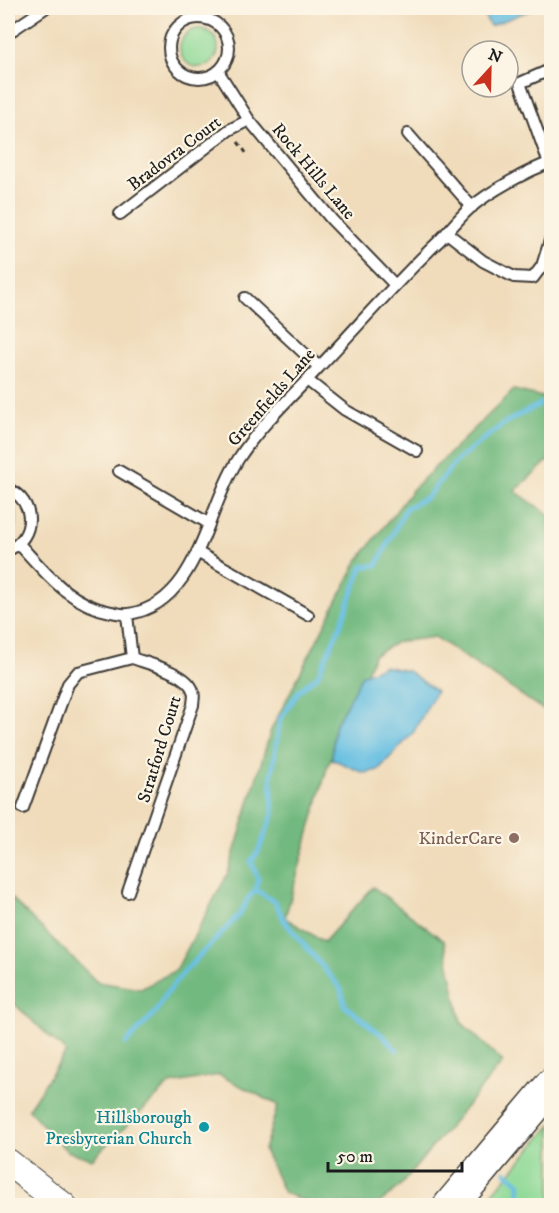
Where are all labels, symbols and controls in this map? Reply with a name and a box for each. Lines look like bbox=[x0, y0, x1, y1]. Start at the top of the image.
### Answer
north arrow bbox=[460, 39, 520, 99]
text: N bbox=[485, 44, 505, 68]
street label: Bradovra Court bbox=[124, 111, 226, 196]
street label: Rock Hills Lane bbox=[267, 119, 360, 224]
street label: Greenfields Lane bbox=[223, 344, 320, 451]
street label: Stratford Court bbox=[133, 693, 187, 806]
place label: KinderCare bbox=[418, 828, 502, 850]
marker: KinderCare bbox=[507, 831, 521, 845]
place label: Hillsborough Presbyterian Church bbox=[45, 1107, 193, 1150]
marker: Hillsborough Presbyterian Church bbox=[197, 1120, 211, 1134]
scale bar bbox=[328, 1135, 462, 1173]
text: 50 m bbox=[337, 1146, 373, 1168]

